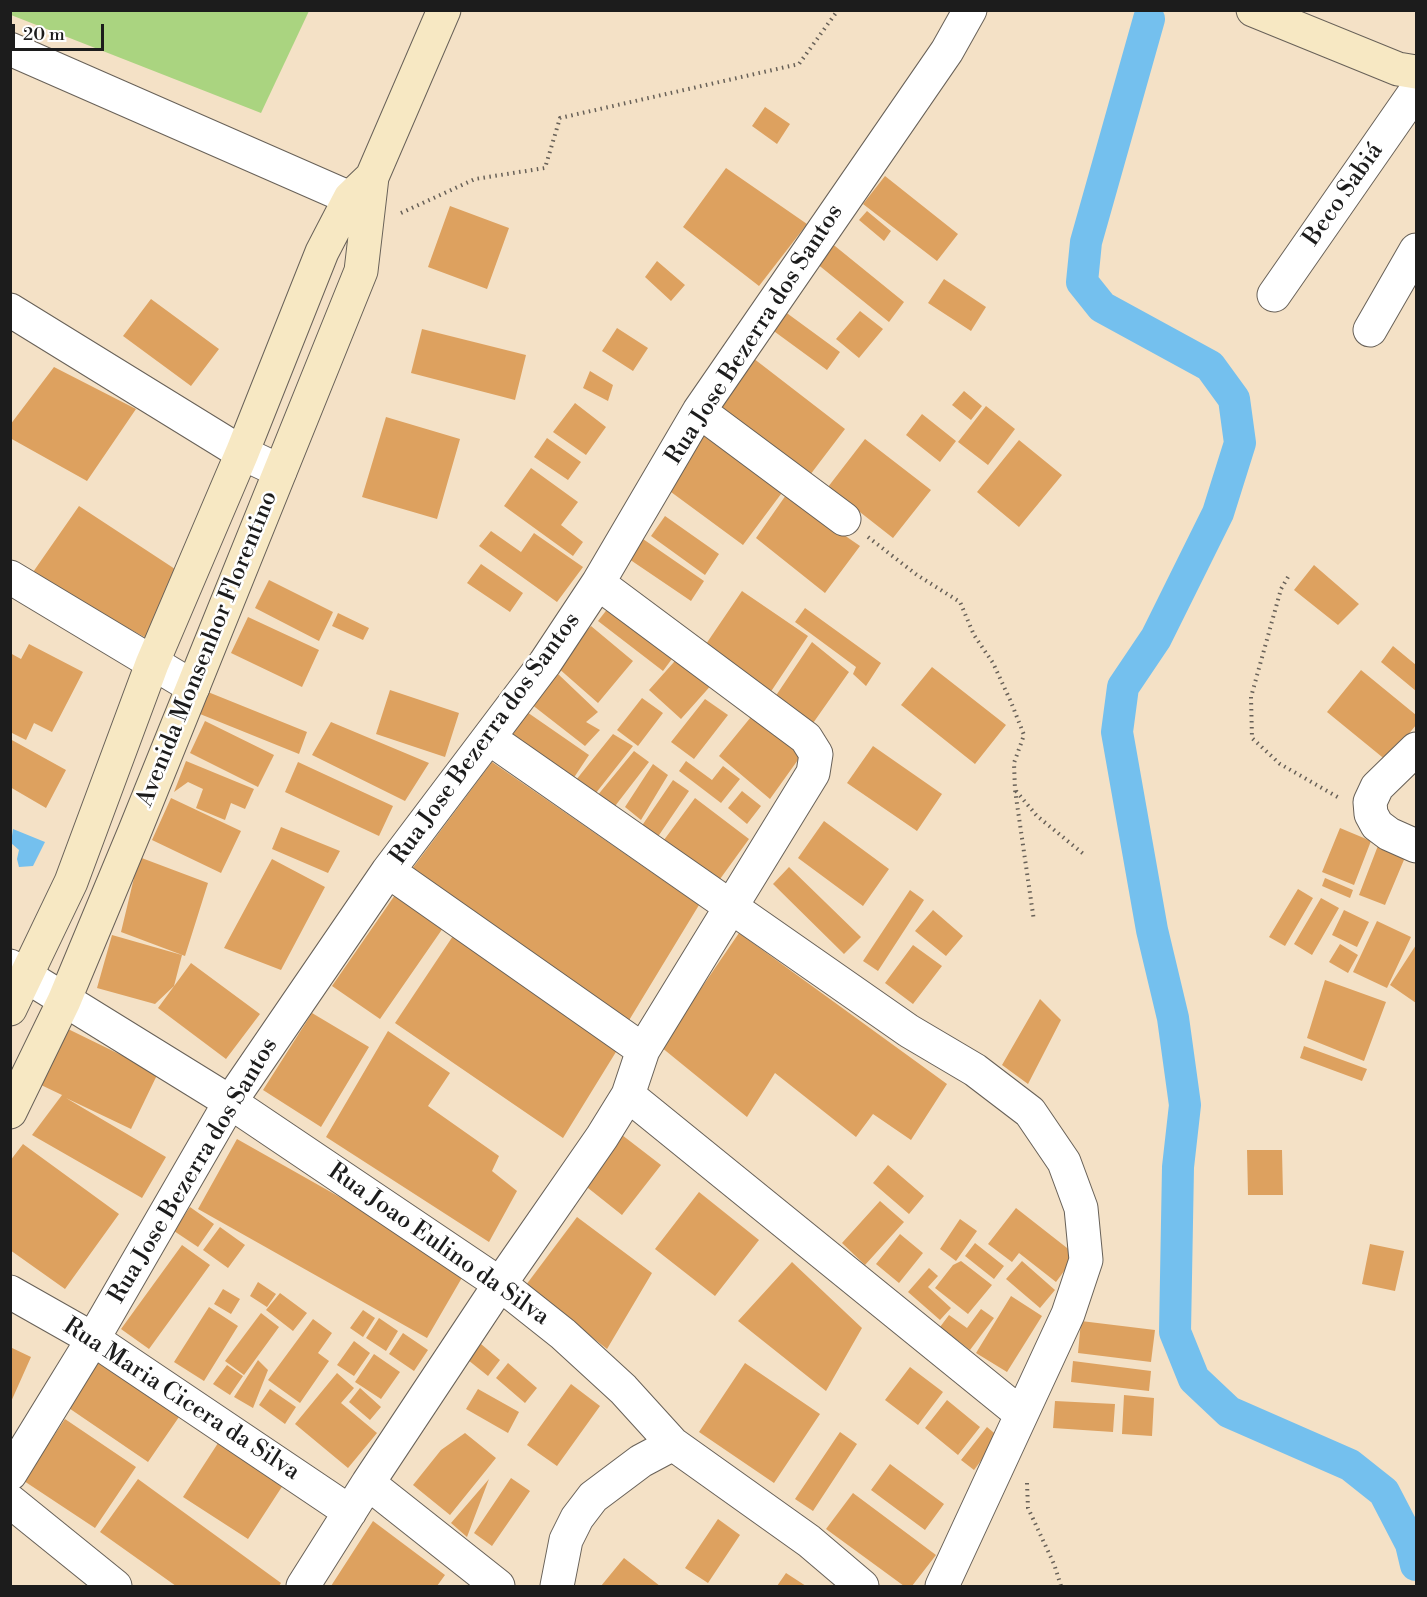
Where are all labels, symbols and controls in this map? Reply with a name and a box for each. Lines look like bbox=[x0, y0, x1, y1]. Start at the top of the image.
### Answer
scale bar bbox=[15, 12, 106, 50]
text: 20 m bbox=[23, 23, 65, 46]
street label: Beco Sabiá bbox=[1298, 138, 1390, 252]
street label: Rua Jose Bezerra dos Santos bbox=[660, 199, 850, 471]
street label: Avenida Monsenhor Florentino bbox=[131, 487, 285, 811]
street label: Rua Jose Bezerra dos Santos bbox=[385, 607, 587, 871]
street label: Rua Jose Bezerra dos Santos bbox=[103, 1033, 285, 1309]
street label: Rua Joao Eulino da Silva bbox=[322, 1158, 554, 1332]
street label: Rua Maria Cicera da Silva bbox=[57, 1313, 305, 1487]

